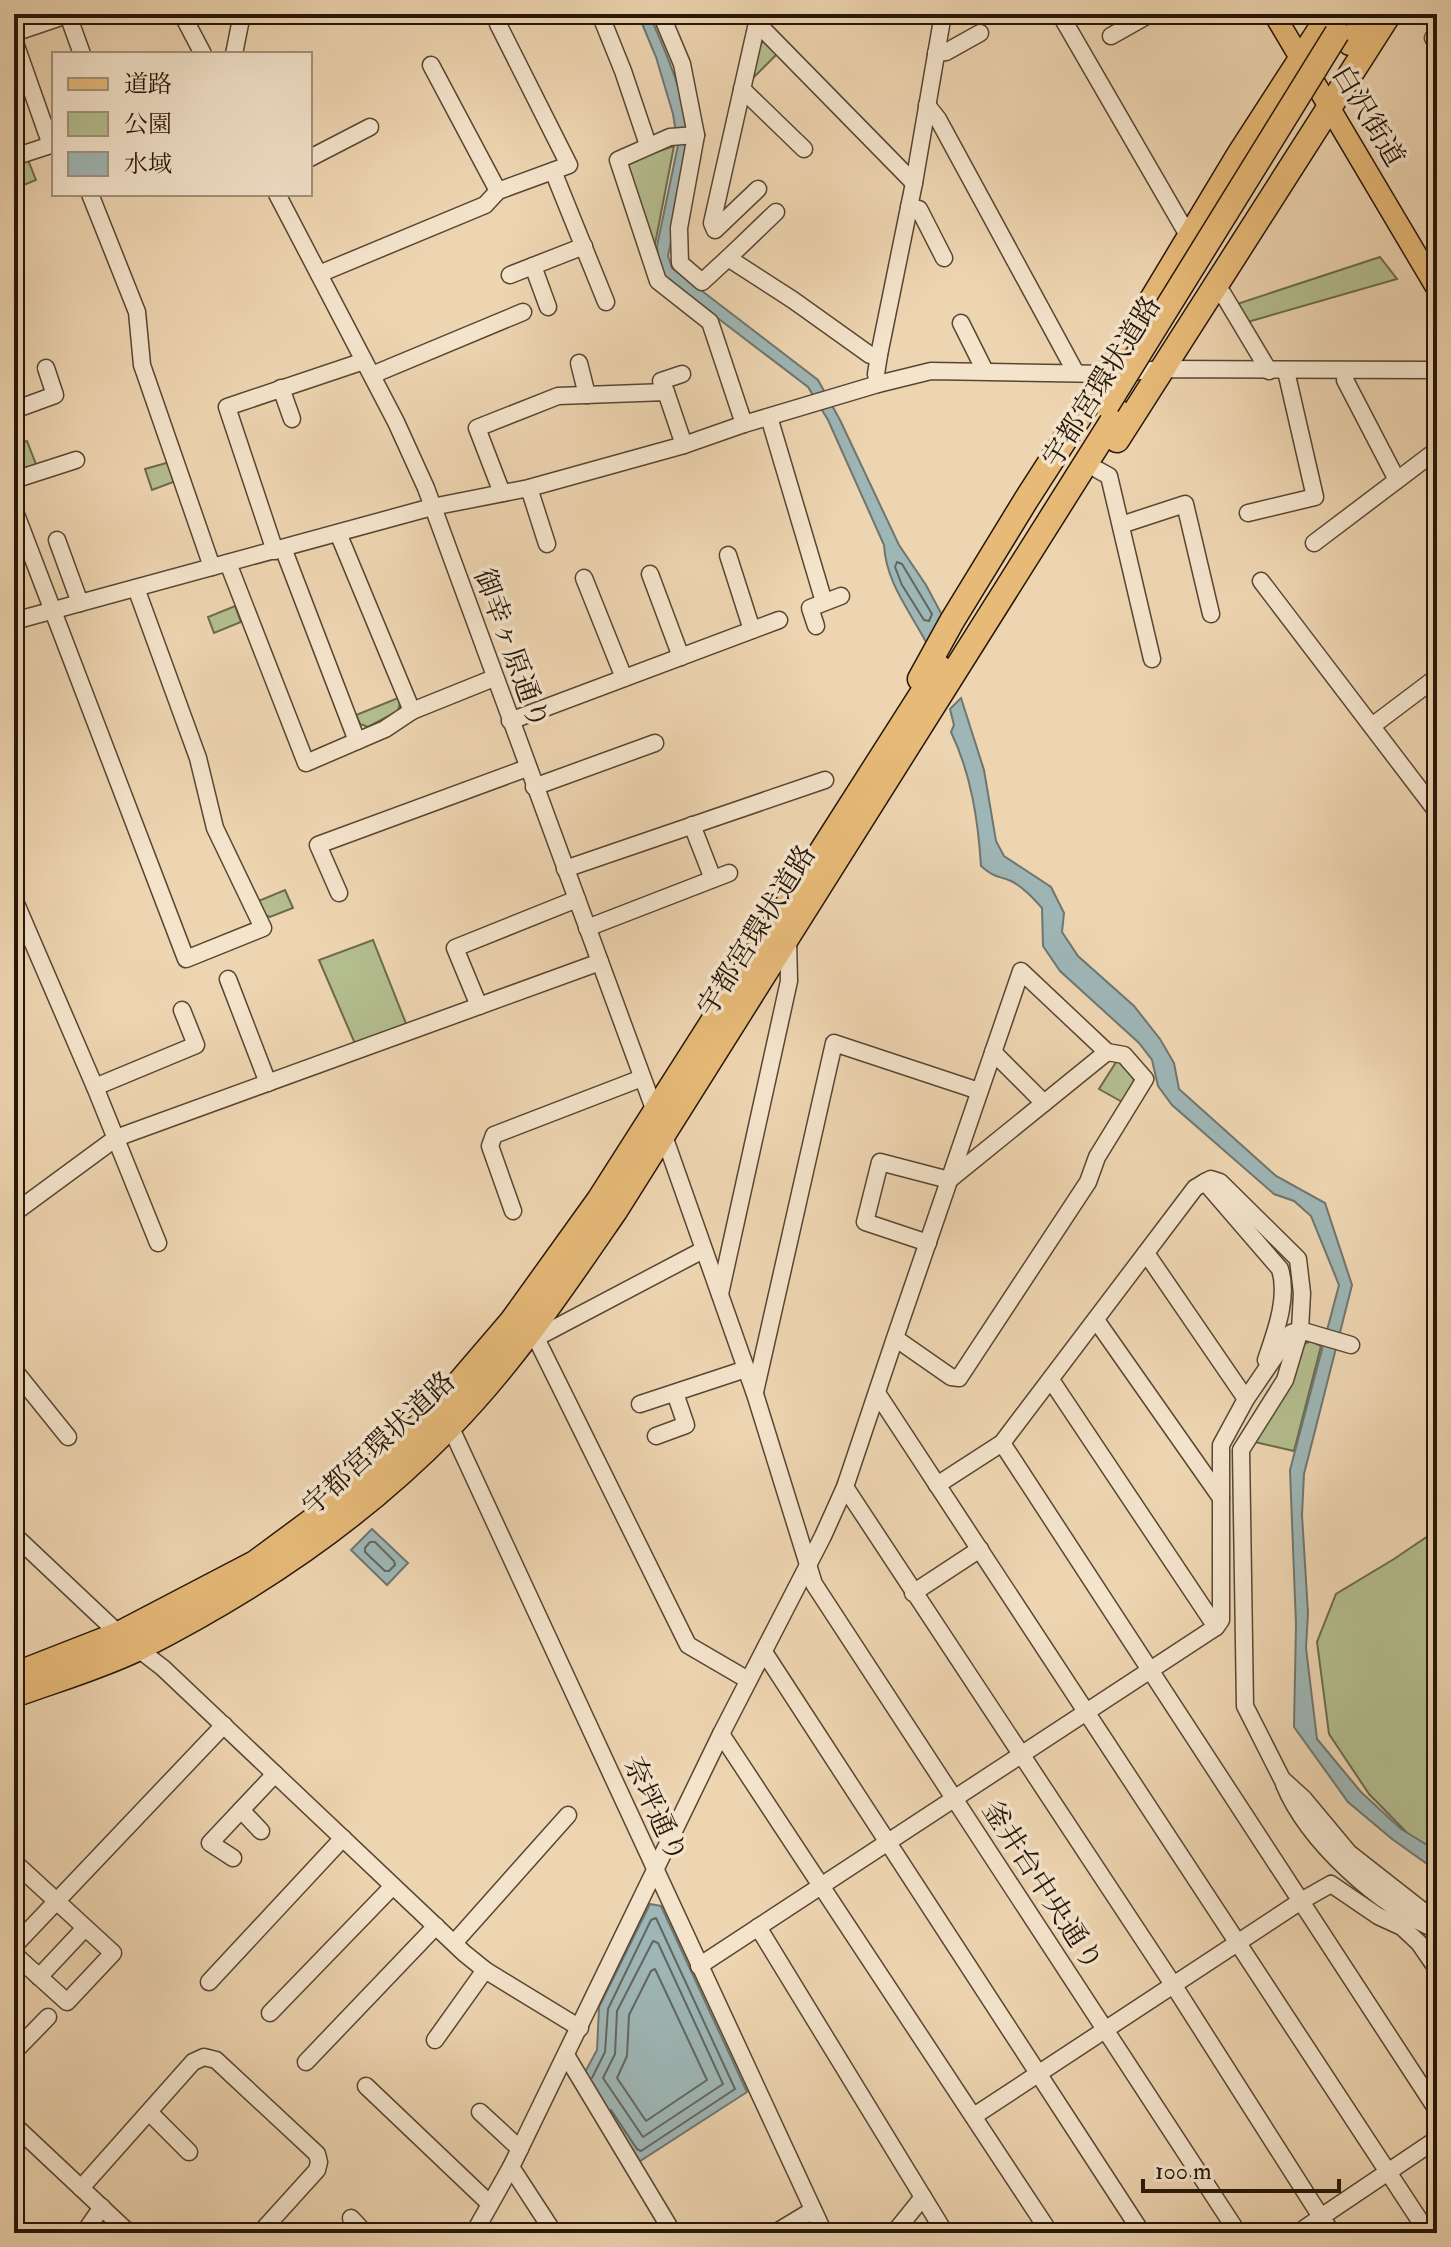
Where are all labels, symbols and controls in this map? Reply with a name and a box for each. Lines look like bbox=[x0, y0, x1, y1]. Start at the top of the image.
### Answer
legend bbox=[52, 52, 312, 196]
street label: 白沢街道 bbox=[1324, 59, 1412, 173]
text: 道路 bbox=[124, 69, 172, 100]
text: 公園 bbox=[124, 109, 172, 140]
text: 水域 bbox=[124, 149, 172, 180]
street label: 宇都宮環状道路 bbox=[1035, 290, 1169, 474]
street label: 御幸ヶ原通り bbox=[466, 564, 556, 734]
street label: 宇都宮環状道路 bbox=[690, 839, 824, 1023]
street label: 宇都宮環状道路 bbox=[295, 1364, 463, 1524]
street label: 奈坪通り bbox=[615, 1752, 695, 1868]
street label: 釜井台中央通り bbox=[974, 1794, 1110, 1978]
scale bar bbox=[1143, 2143, 1339, 2193]
text: 100 m bbox=[1155, 2156, 1212, 2187]

